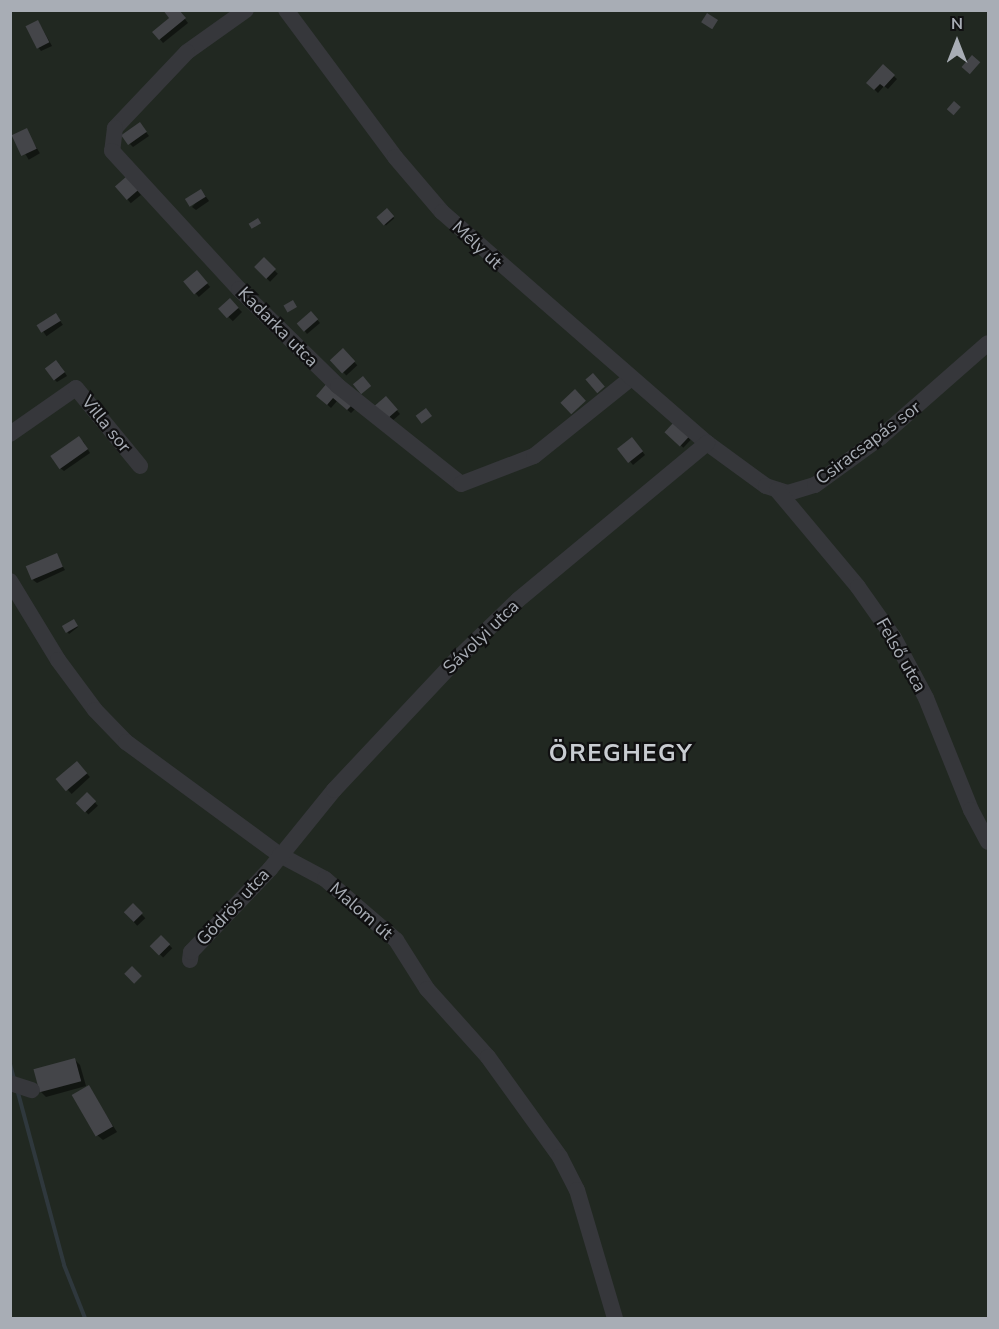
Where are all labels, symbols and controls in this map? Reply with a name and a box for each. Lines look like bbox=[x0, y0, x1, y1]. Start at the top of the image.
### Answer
north arrow bbox=[927, 12, 987, 72]
text: N bbox=[951, 13, 963, 35]
street label: Mély út bbox=[448, 217, 506, 273]
street label: Kadarka utca bbox=[233, 282, 323, 372]
street label: Villa sor bbox=[77, 391, 135, 457]
street label: Csiracsapás sor bbox=[811, 397, 925, 489]
street label: Sávolyi utca bbox=[439, 596, 523, 678]
street label: Felső utca bbox=[871, 614, 931, 696]
district label: ÖREGHEGY bbox=[549, 740, 693, 768]
street label: Gödrös utca bbox=[192, 864, 274, 950]
street label: Malom út bbox=[325, 878, 397, 944]

